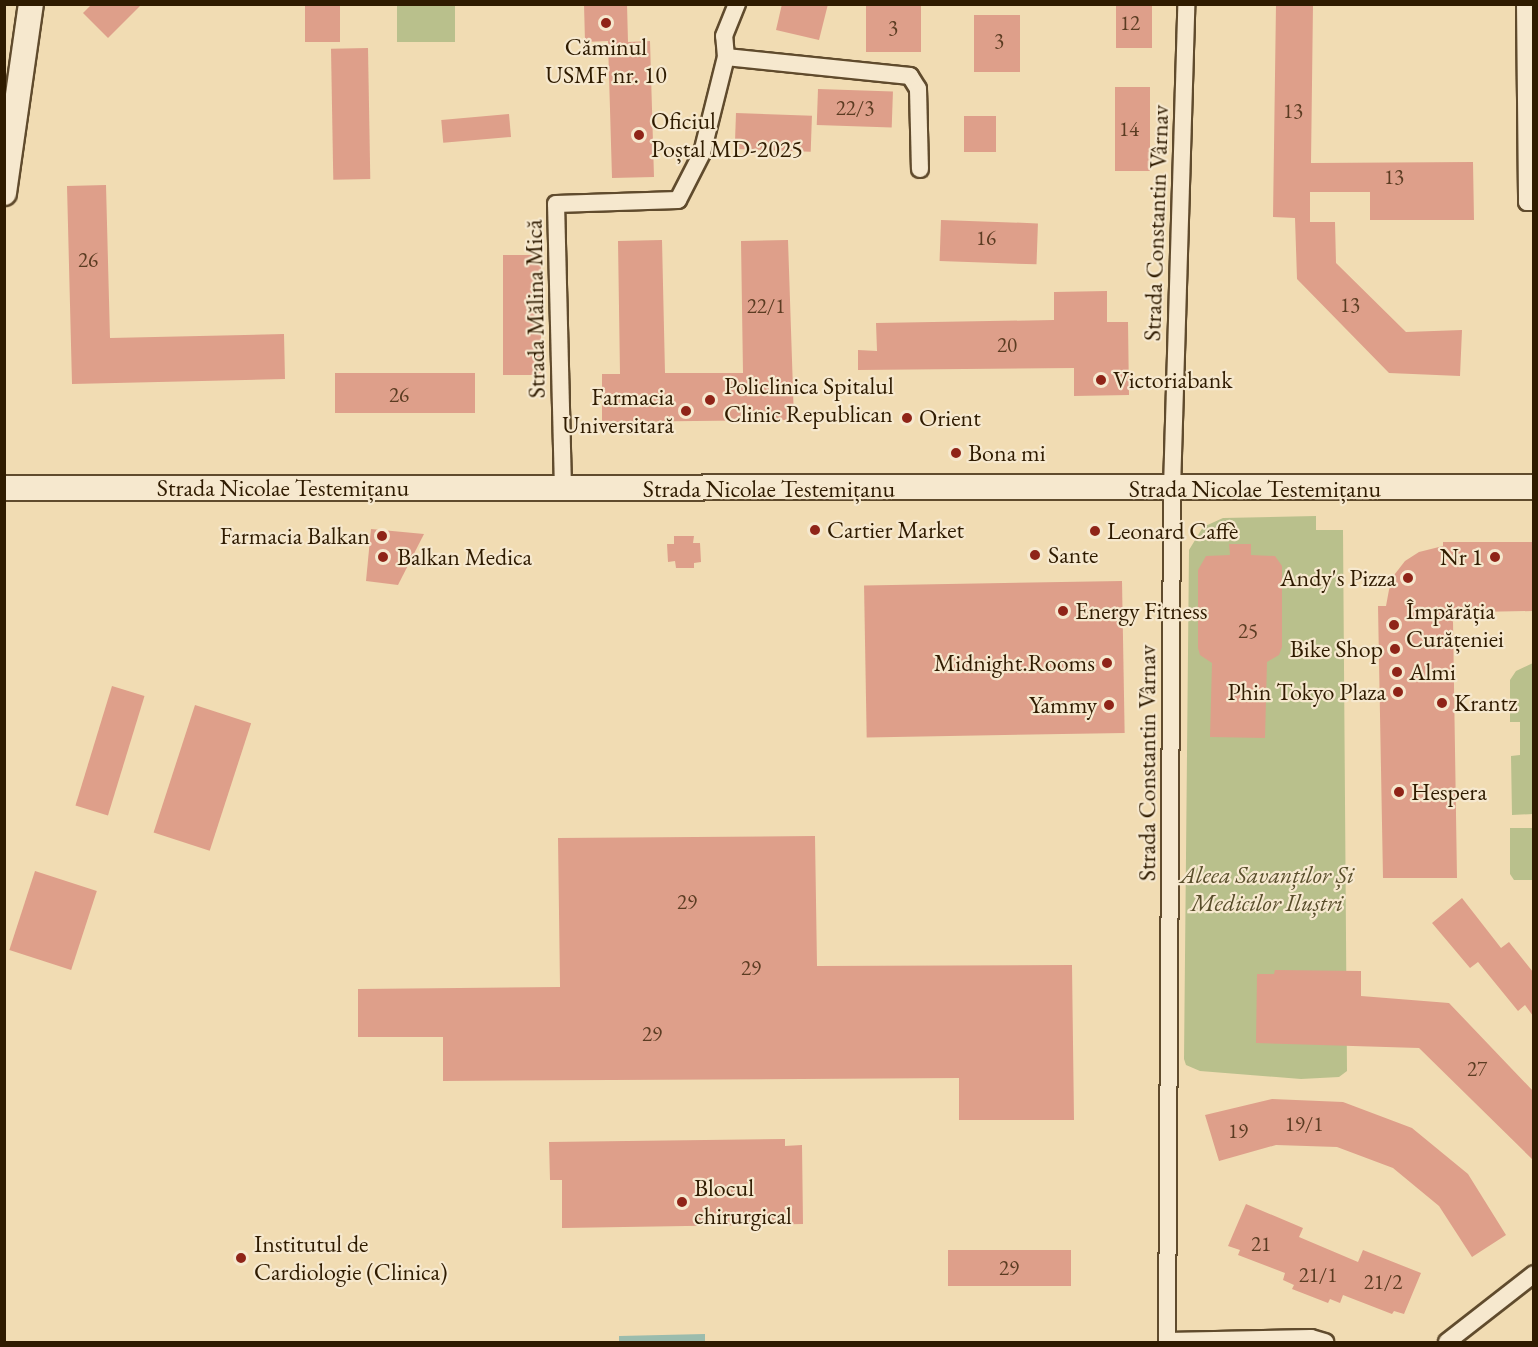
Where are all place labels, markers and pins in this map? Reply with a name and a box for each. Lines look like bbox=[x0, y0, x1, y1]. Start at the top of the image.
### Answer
marker: Căminul USMF nr. 10 bbox=[599, 16, 613, 30]
place label: Căminul USMF nr. 10 bbox=[545, 33, 667, 89]
place label: Oficiul Poștal MD-2025 bbox=[651, 107, 803, 163]
marker: Oficiul Poștal MD-2025 bbox=[632, 128, 646, 142]
place label: Victoriabank bbox=[1113, 366, 1233, 394]
place label: Policlinica Spitalul Clinic Republican bbox=[724, 372, 894, 428]
marker: Victoriabank bbox=[1094, 373, 1108, 387]
place label: Farmacia Universitară bbox=[562, 383, 674, 439]
marker: Policlinica Spitalul Clinic Republican bbox=[701, 391, 719, 409]
marker: Farmacia Universitară bbox=[679, 404, 693, 418]
place label: Orient bbox=[919, 404, 981, 432]
marker: Orient bbox=[900, 411, 914, 425]
place label: Bona mi bbox=[968, 439, 1046, 467]
marker: Bona mi bbox=[949, 446, 963, 460]
place label: Cartier Market bbox=[827, 516, 964, 544]
place label: Leonard Caffè bbox=[1107, 517, 1238, 545]
place label: Farmacia Balkan bbox=[220, 522, 370, 550]
marker: Cartier Market bbox=[808, 523, 822, 537]
marker: Leonard Caffè bbox=[1088, 524, 1102, 538]
marker: Farmacia Balkan bbox=[375, 529, 389, 543]
place label: Sante bbox=[1048, 541, 1098, 569]
place label: Balkan Medica bbox=[397, 543, 532, 571]
place label: Nr 1 bbox=[1440, 543, 1483, 571]
marker: Sante bbox=[1026, 546, 1044, 564]
marker: Balkan Medica bbox=[374, 548, 392, 566]
marker: Nr 1 bbox=[1488, 550, 1502, 564]
place label: Andy's Pizza bbox=[1280, 564, 1396, 592]
marker: Andy's Pizza bbox=[1401, 571, 1415, 585]
place label: Energy Fitness bbox=[1075, 597, 1208, 625]
place label: Împărăția Curățeniei bbox=[1406, 597, 1504, 653]
marker: Energy Fitness bbox=[1056, 604, 1070, 618]
marker: Împărăția Curățeniei bbox=[1387, 618, 1401, 632]
place label: Bike Shop bbox=[1290, 635, 1383, 663]
marker: Bike Shop bbox=[1388, 642, 1402, 656]
place label: Midnight.Rooms bbox=[934, 649, 1095, 677]
marker: Midnight.Rooms bbox=[1100, 656, 1114, 670]
place label: Almi bbox=[1409, 658, 1456, 686]
marker: Almi bbox=[1390, 665, 1404, 679]
place label: Phin Tokyo Plaza bbox=[1227, 678, 1386, 706]
marker: Phin Tokyo Plaza bbox=[1391, 685, 1405, 699]
place label: Krantz bbox=[1454, 689, 1517, 717]
place label: Yammy bbox=[1029, 691, 1097, 719]
marker: Krantz bbox=[1435, 696, 1449, 710]
marker: Yammy bbox=[1102, 698, 1116, 712]
place label: Hespera bbox=[1411, 778, 1487, 806]
marker: Hespera bbox=[1392, 785, 1406, 799]
place label: Blocul chirurgical bbox=[694, 1174, 792, 1230]
marker: Blocul chirurgical bbox=[675, 1195, 689, 1209]
place label: Institutul de Cardiologie (Clinica) bbox=[254, 1230, 448, 1286]
marker: Institutul de Cardiologie (Clinica) bbox=[232, 1249, 250, 1267]

